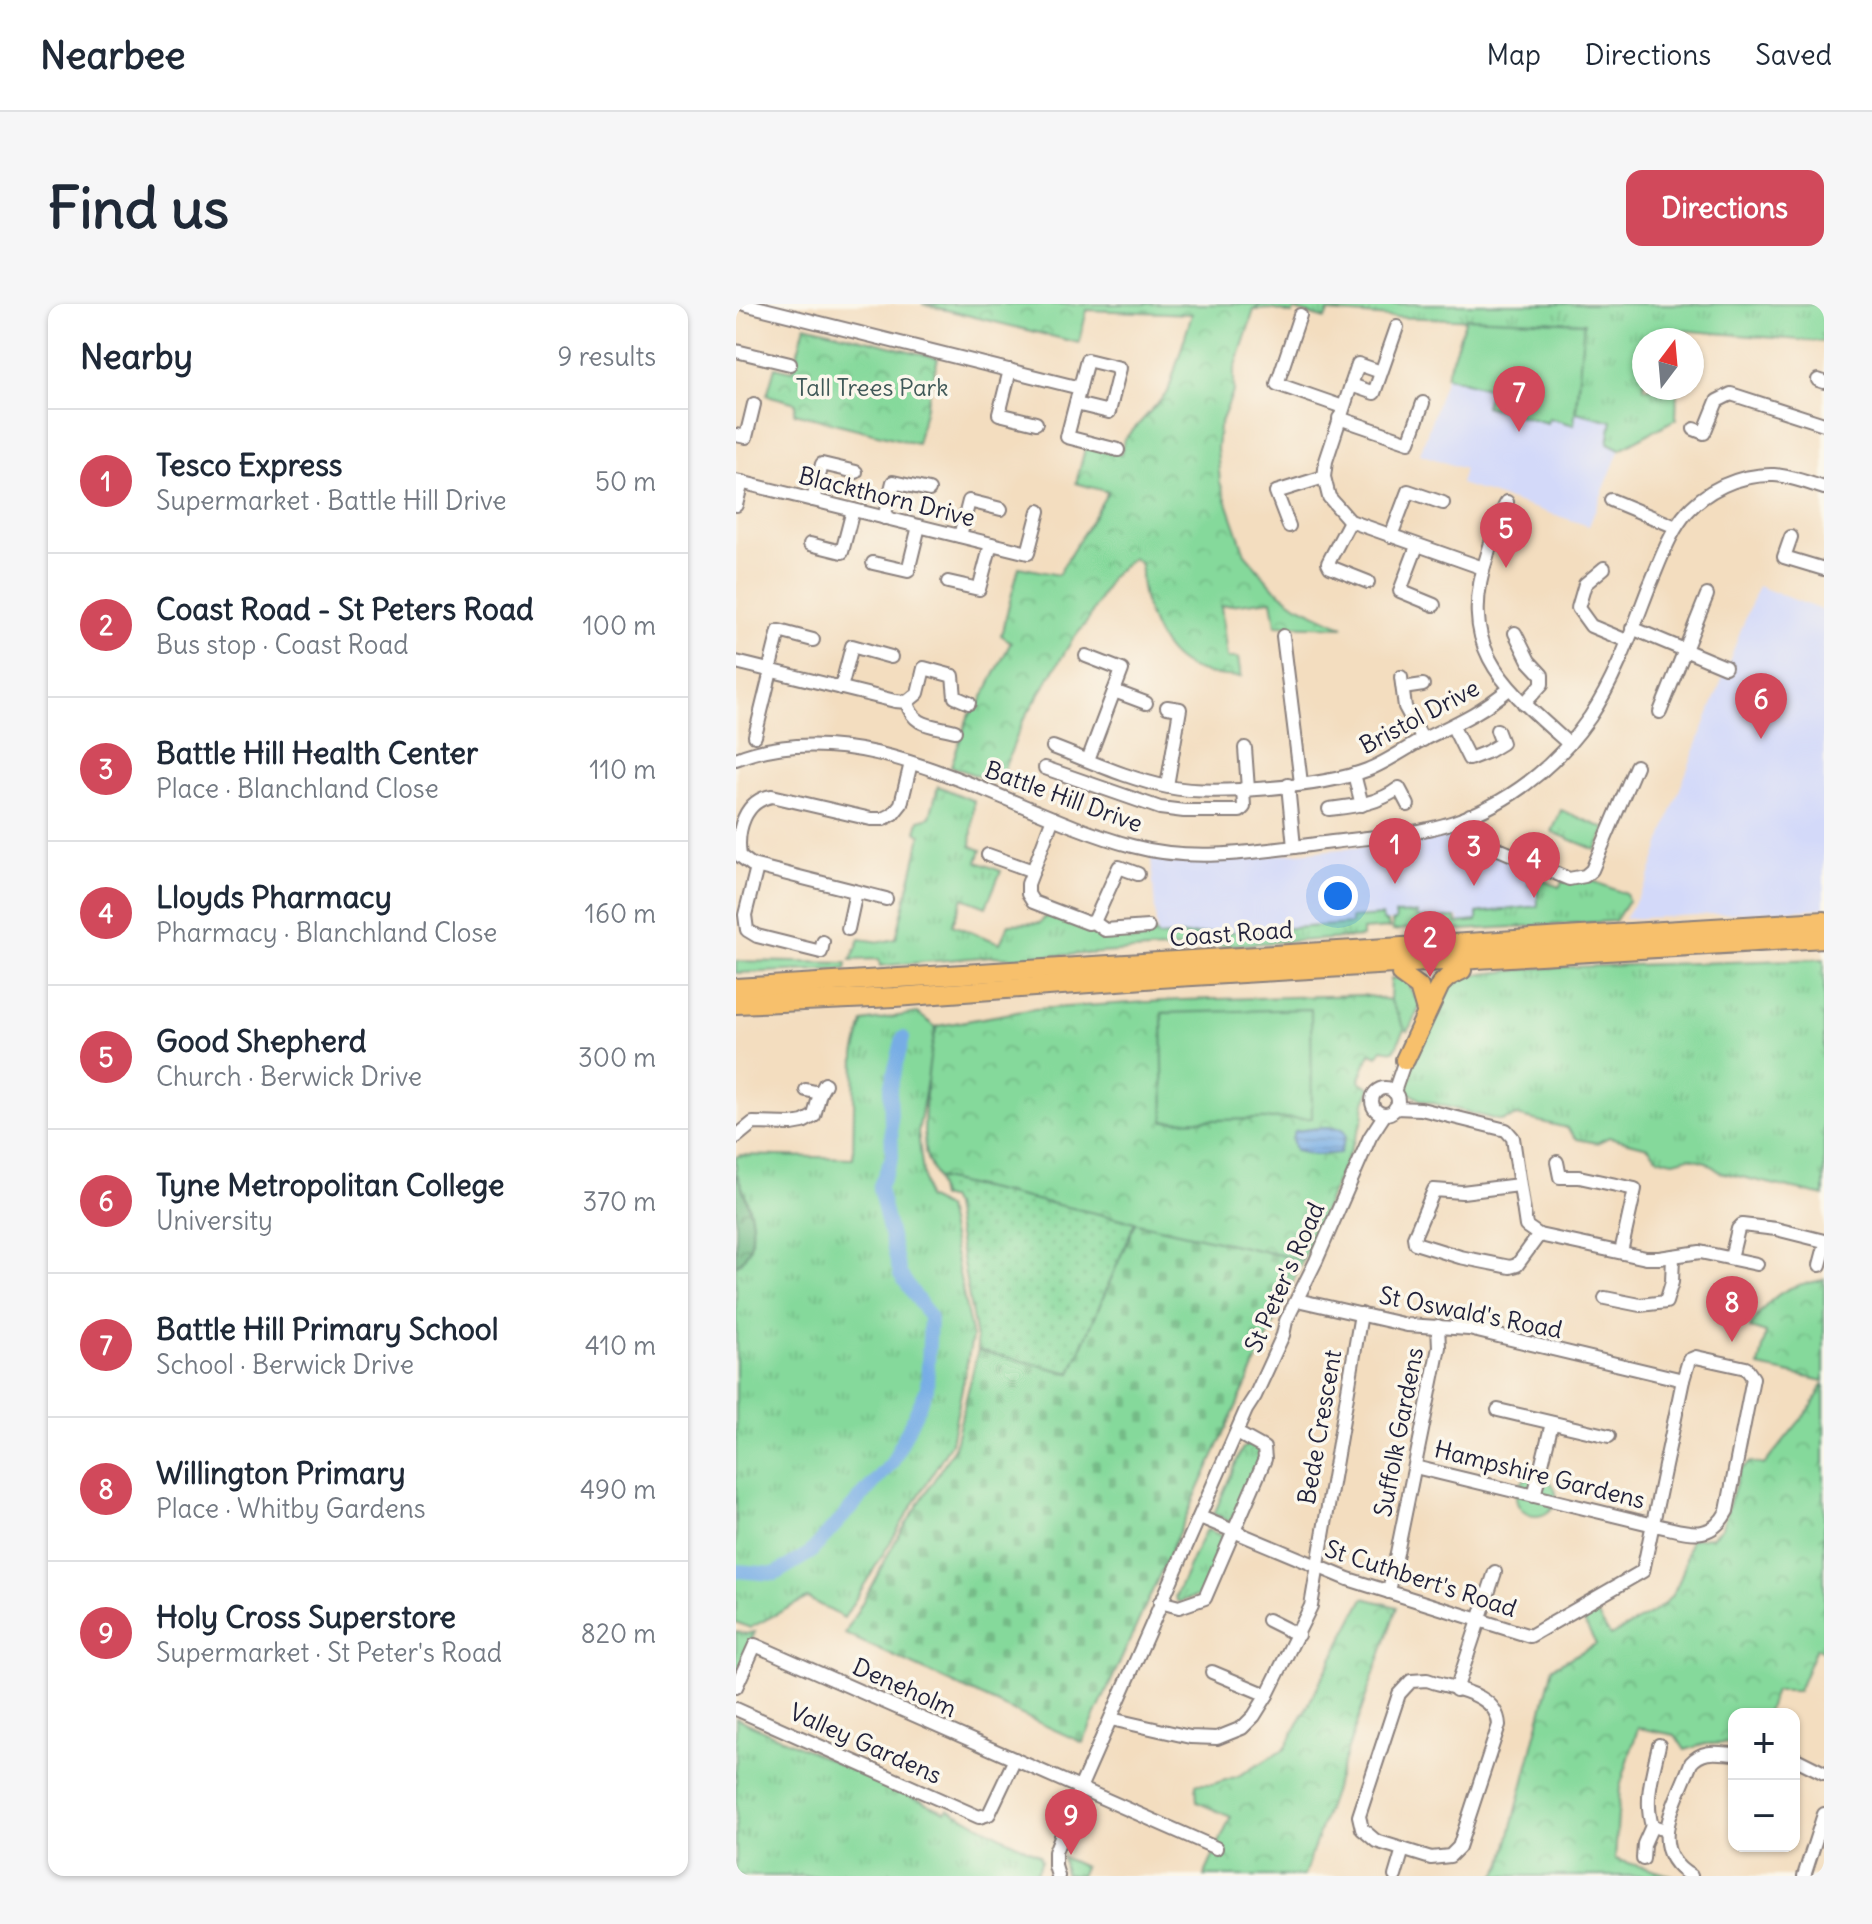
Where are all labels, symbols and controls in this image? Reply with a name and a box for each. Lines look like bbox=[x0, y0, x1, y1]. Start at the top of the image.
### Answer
text: Nearbee bbox=[40, 32, 186, 79]
text: Map bbox=[1486, 37, 1541, 73]
text: Directions bbox=[1585, 37, 1711, 73]
text: Saved bbox=[1755, 37, 1832, 73]
button: Directions bbox=[1626, 170, 1824, 246]
text: Find us bbox=[48, 173, 229, 243]
north arrow bbox=[1632, 328, 1704, 400]
text: Nearby bbox=[80, 335, 193, 378]
text: 9 results bbox=[558, 340, 656, 373]
pin: 7 bbox=[1493, 366, 1545, 432]
park label: Tall Trees Park bbox=[795, 372, 949, 402]
text: Tesco Express bbox=[156, 446, 343, 484]
street label: Blackthorn Drive bbox=[796, 460, 978, 532]
text: 1 bbox=[101, 465, 111, 498]
text: 50 m bbox=[595, 465, 656, 498]
text: Supermarket · Battle Hill Drive bbox=[156, 484, 507, 517]
pin: 5 bbox=[1480, 502, 1532, 568]
text: Coast Road - St Peters Road bbox=[156, 590, 534, 628]
text: 2 bbox=[99, 609, 113, 642]
text: 100 m bbox=[582, 609, 656, 642]
text: Bus stop · Coast Road bbox=[156, 628, 408, 661]
street label: Bristol Drive bbox=[1354, 672, 1484, 760]
pin: 6 bbox=[1735, 673, 1787, 739]
text: Battle Hill Health Center bbox=[156, 734, 478, 772]
text: 3 bbox=[99, 753, 113, 786]
text: 110 m bbox=[589, 753, 656, 786]
street label: Battle Hill Drive bbox=[981, 754, 1147, 838]
text: Place · Blanchland Close bbox=[156, 772, 439, 805]
pin: 1 bbox=[1369, 818, 1421, 884]
pin: 3 bbox=[1448, 820, 1500, 886]
pin: 4 bbox=[1508, 832, 1560, 898]
your location bbox=[1318, 876, 1358, 916]
text: Lloyds Pharmacy bbox=[156, 878, 392, 916]
text: 4 bbox=[98, 897, 114, 930]
text: 160 m bbox=[585, 897, 656, 930]
pin: 2 bbox=[1404, 911, 1456, 977]
street label: Coast Road bbox=[1168, 914, 1294, 952]
text: Pharmacy · Blanchland Close bbox=[156, 916, 497, 949]
text: Good Shepherd bbox=[156, 1022, 366, 1060]
text: 5 bbox=[99, 1041, 113, 1074]
text: 300 m bbox=[578, 1041, 656, 1074]
text: Church · Berwick Drive bbox=[156, 1060, 422, 1093]
text: Tyne Metropolitan College bbox=[156, 1166, 505, 1204]
text: 6 bbox=[98, 1185, 114, 1218]
text: 370 m bbox=[582, 1185, 656, 1218]
street label: St Peter's Road bbox=[1238, 1197, 1330, 1357]
text: University bbox=[156, 1204, 273, 1237]
pin: 8 bbox=[1706, 1276, 1758, 1342]
street label: St Oswald's Road bbox=[1377, 1280, 1565, 1344]
text: Battle Hill Primary School bbox=[156, 1310, 498, 1348]
text: 7 bbox=[100, 1329, 112, 1362]
text: 410 m bbox=[585, 1329, 656, 1362]
street label: Suffolk Gardens bbox=[1367, 1345, 1429, 1519]
street label: Bede Crescent bbox=[1291, 1347, 1347, 1507]
text: School · Berwick Drive bbox=[156, 1348, 414, 1381]
street label: Hampshire Gardens bbox=[1432, 1433, 1648, 1515]
text: Willington Primary bbox=[156, 1454, 405, 1492]
text: 8 bbox=[99, 1473, 113, 1506]
text: 490 m bbox=[580, 1473, 656, 1506]
text: Place · Whitby Gardens bbox=[156, 1492, 426, 1525]
street label: St Cuthbert's Road bbox=[1321, 1533, 1521, 1623]
text: Holy Cross Superstore bbox=[156, 1598, 456, 1636]
text: 9 bbox=[99, 1617, 113, 1650]
text: 820 m bbox=[581, 1617, 656, 1650]
text: Supermarket · St Peter's Road bbox=[156, 1636, 502, 1669]
street label: Deneholm bbox=[848, 1651, 962, 1723]
street label: Valley Gardens bbox=[785, 1696, 947, 1790]
map controls bbox=[1728, 1708, 1800, 1852]
button: + bbox=[1728, 1708, 1800, 1780]
button: − bbox=[1728, 1780, 1800, 1852]
pin: 9 bbox=[1045, 1789, 1097, 1855]

